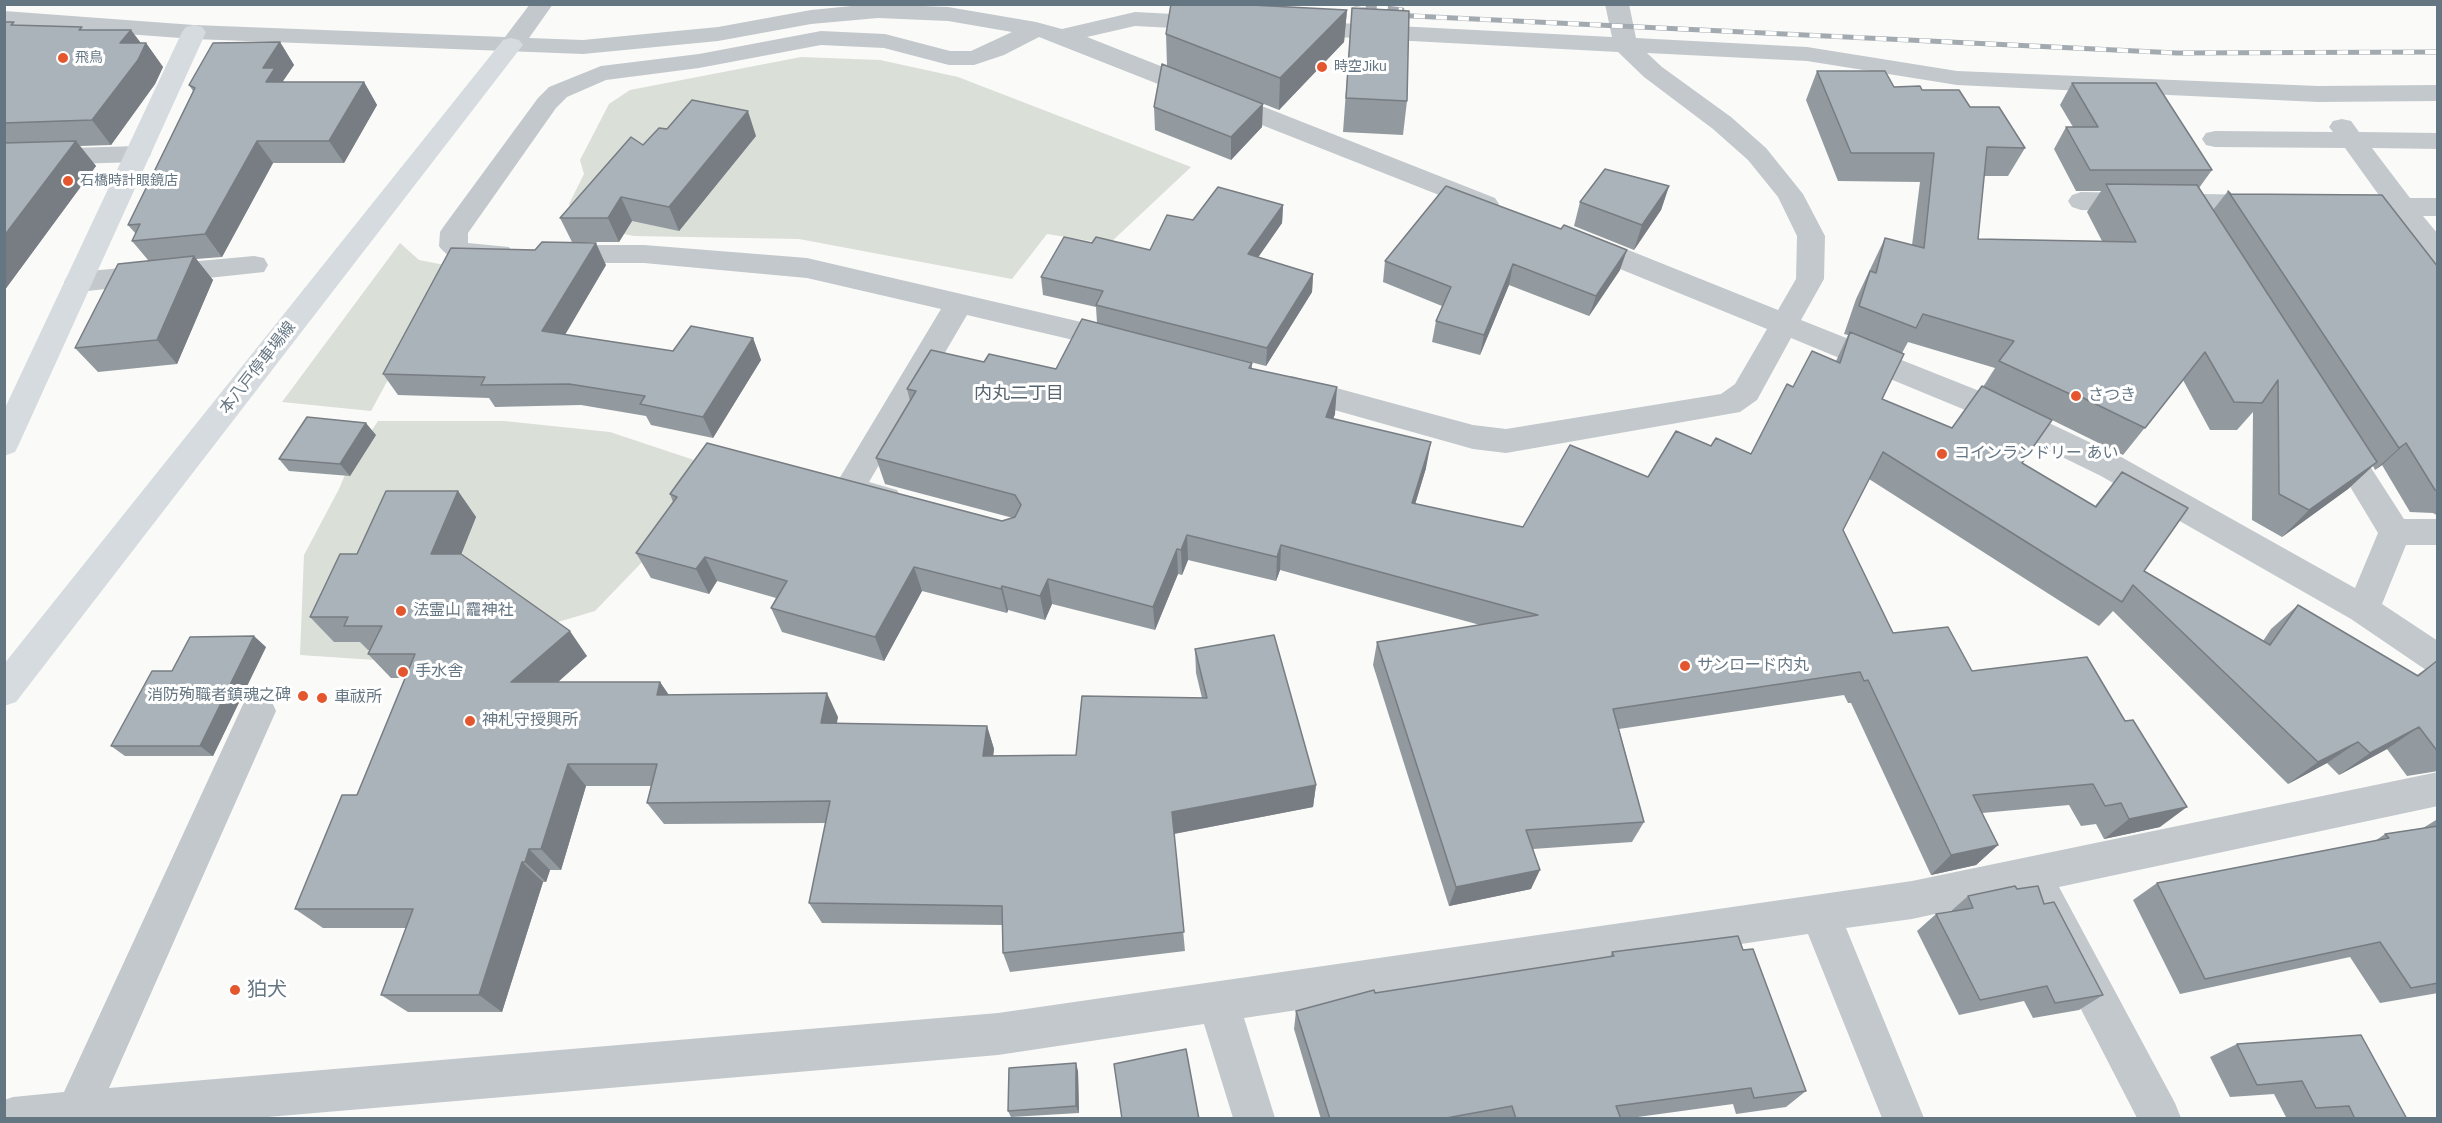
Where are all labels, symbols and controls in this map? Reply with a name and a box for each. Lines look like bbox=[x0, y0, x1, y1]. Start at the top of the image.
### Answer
place label: 飛鳥 bbox=[75, 50, 103, 66]
marker: 飛鳥 bbox=[56, 51, 70, 65]
place label: 時空Jiku bbox=[1334, 59, 1387, 75]
marker: 時空Jiku bbox=[1315, 60, 1329, 74]
place label: 石橋時計眼鏡店 bbox=[80, 173, 178, 189]
marker: 石橋時計眼鏡店 bbox=[61, 174, 75, 188]
street label: 本八戸停車場線 bbox=[216, 318, 300, 418]
district label: 内丸二丁目 bbox=[974, 383, 1064, 405]
place label: さつき bbox=[2088, 386, 2136, 406]
marker: さつき bbox=[2069, 389, 2083, 403]
place label: コインランドリー あい bbox=[1954, 444, 2118, 464]
marker: コインランドリー あい bbox=[1935, 447, 1949, 461]
place label: 法霊山 龗神社 bbox=[413, 601, 513, 621]
marker: 法霊山 龗神社 bbox=[394, 604, 408, 618]
place label: サンロード内丸 bbox=[1697, 656, 1809, 676]
marker: サンロード内丸 bbox=[1678, 659, 1692, 673]
place label: 手水舎 bbox=[415, 662, 463, 682]
marker: 手水舎 bbox=[396, 665, 410, 679]
place label: 消防殉職者鎮魂之碑 bbox=[147, 686, 291, 706]
place label: 車祓所 bbox=[334, 688, 382, 708]
marker: 消防殉職者鎮魂之碑 bbox=[296, 689, 310, 703]
marker: 車祓所 bbox=[315, 691, 329, 705]
place label: 神札守授興所 bbox=[482, 711, 578, 731]
marker: 神札守授興所 bbox=[463, 714, 477, 728]
place label: 狛犬 bbox=[247, 978, 287, 1002]
marker: 狛犬 bbox=[228, 983, 242, 997]

